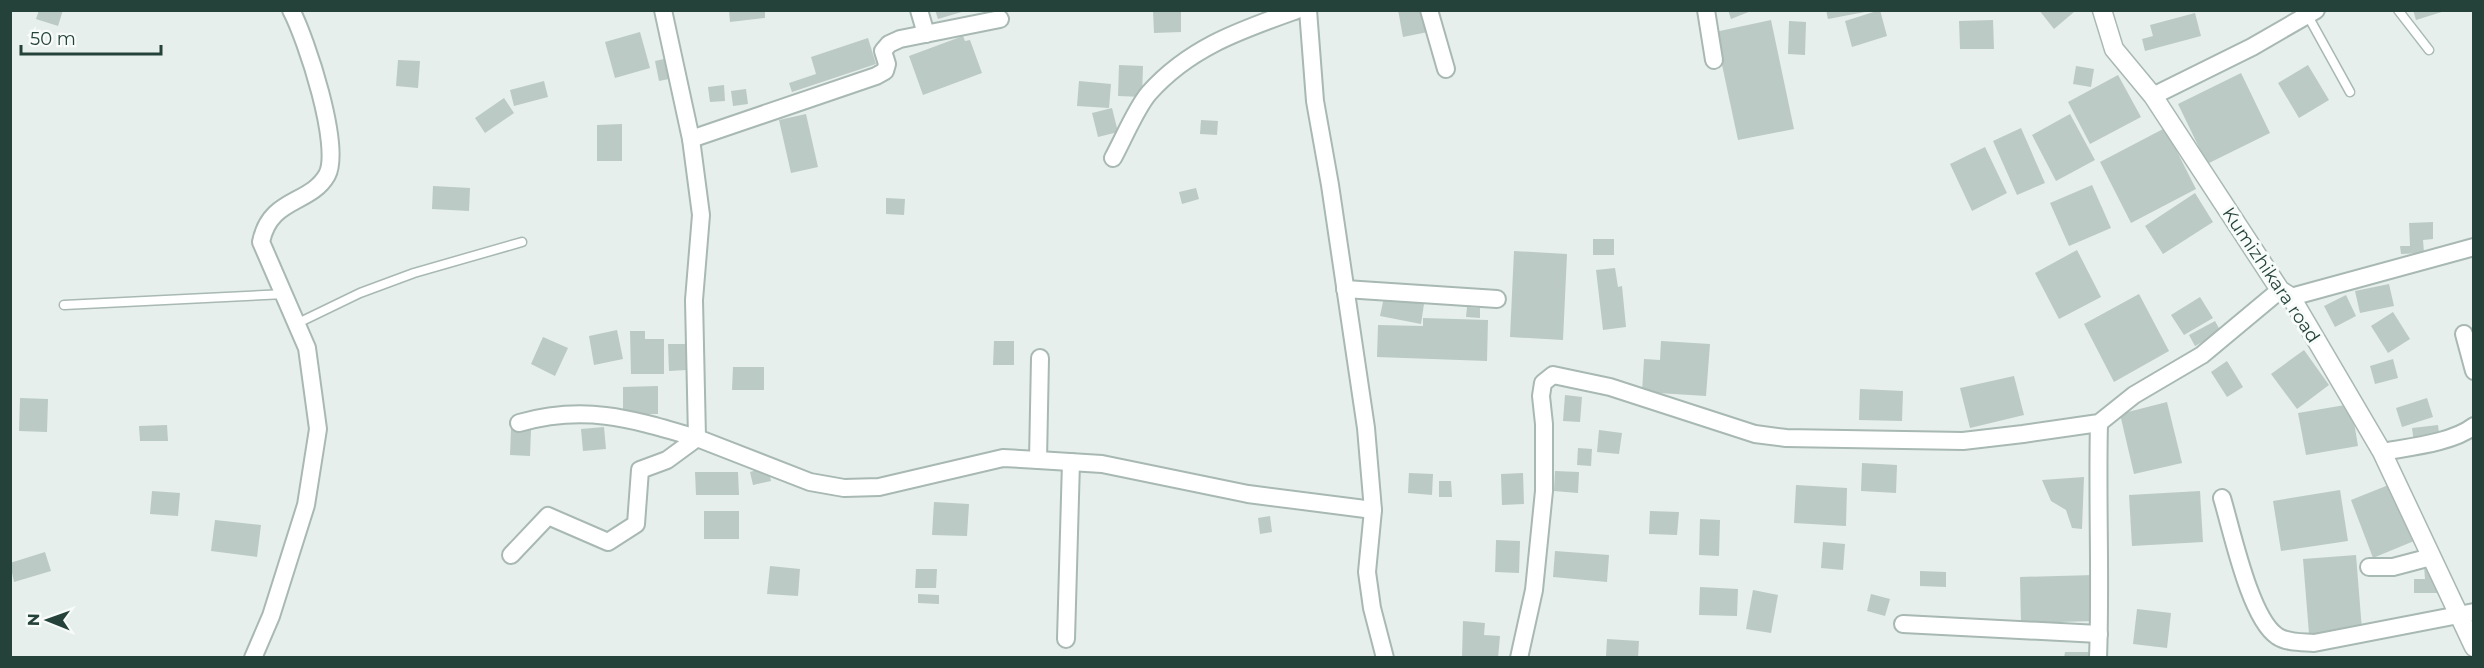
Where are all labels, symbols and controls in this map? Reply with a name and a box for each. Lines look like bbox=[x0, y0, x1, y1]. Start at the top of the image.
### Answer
scale bar bbox=[21, 18, 160, 56]
text: 50 m bbox=[30, 28, 76, 50]
street label: Kumizhikara road bbox=[2217, 203, 2325, 347]
north arrow bbox=[18, 590, 78, 650]
text: N bbox=[24, 613, 43, 626]

